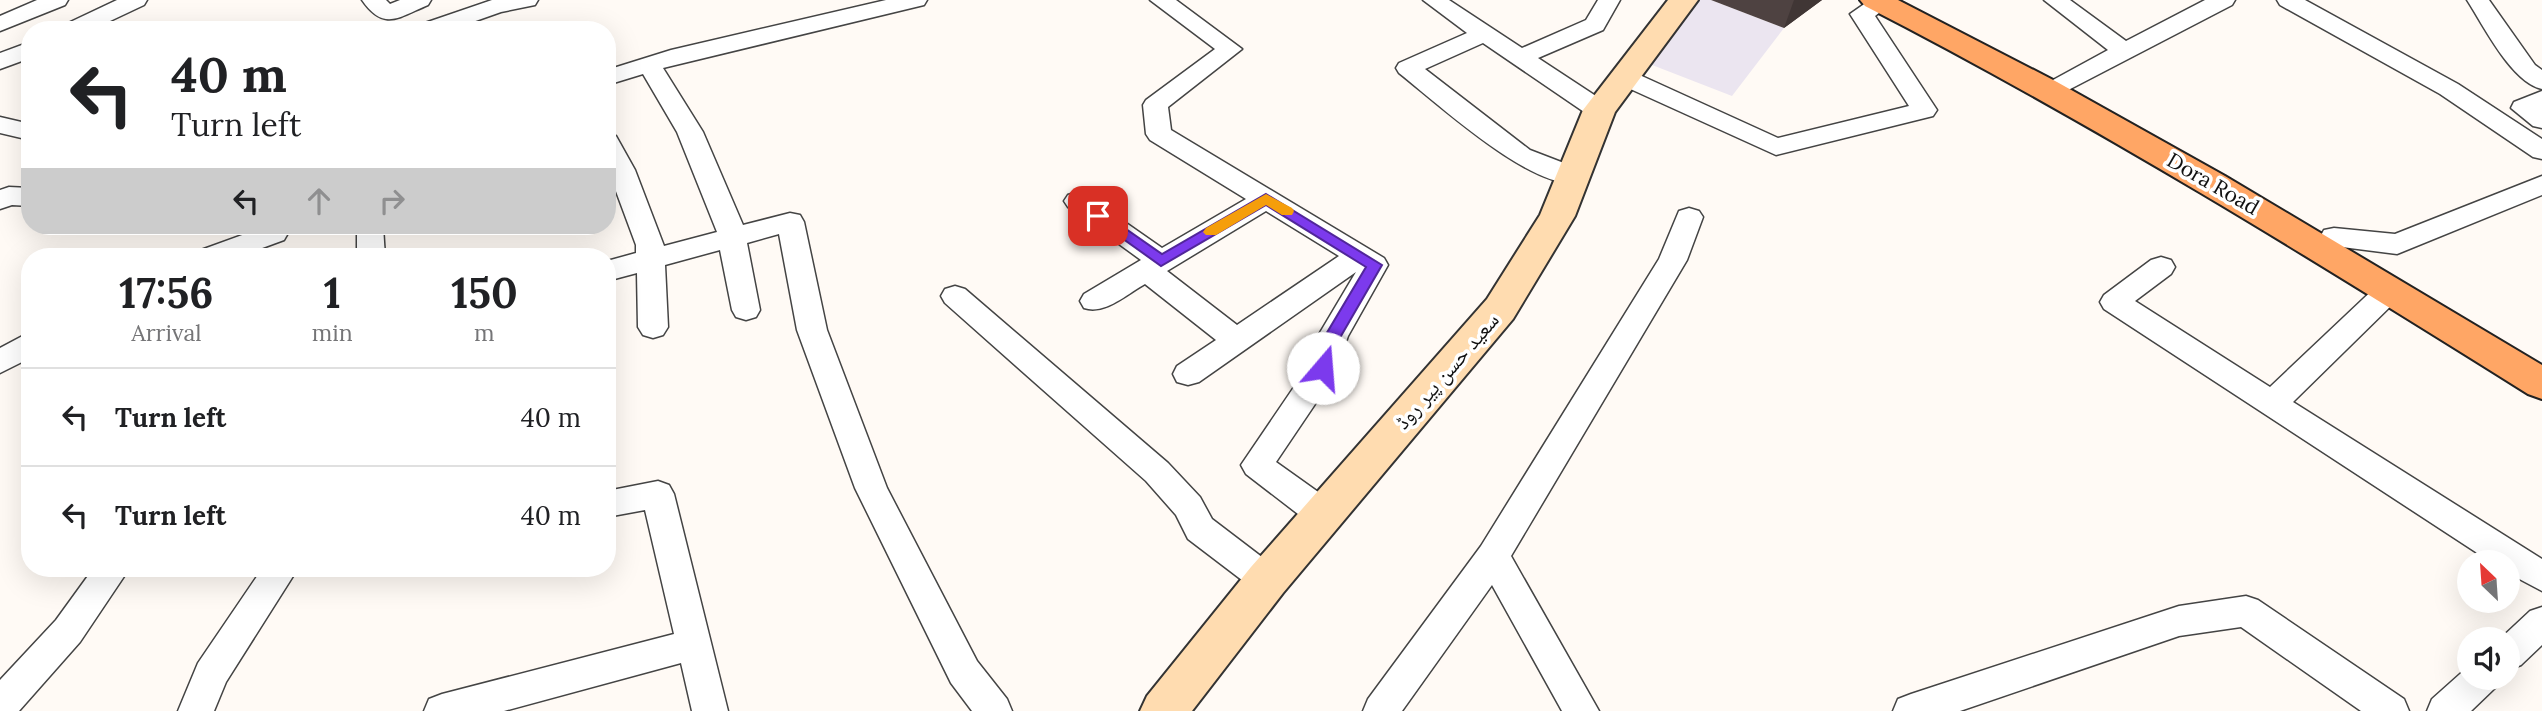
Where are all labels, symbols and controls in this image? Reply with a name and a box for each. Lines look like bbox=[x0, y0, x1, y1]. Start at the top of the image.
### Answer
text: 40 m bbox=[171, 43, 287, 105]
icon: left bbox=[56, 49, 147, 140]
text: Turn left bbox=[171, 104, 301, 145]
street label: Dora Road bbox=[2162, 146, 2264, 221]
icon: left bbox=[227, 182, 265, 220]
icon: ahead bbox=[300, 182, 338, 220]
icon: right bbox=[373, 182, 411, 220]
pin bbox=[1068, 186, 1128, 246]
icon: arrive bbox=[1079, 197, 1117, 235]
text: 17:56 bbox=[119, 266, 213, 320]
text: 1 bbox=[324, 266, 341, 320]
text: 150 bbox=[451, 266, 518, 320]
street label: سعید حسن پیر روڈ bbox=[1389, 307, 1505, 435]
text: Arrival bbox=[131, 318, 202, 347]
text: min bbox=[312, 318, 353, 347]
text: m bbox=[474, 318, 495, 347]
position arrow bbox=[1286, 331, 1360, 405]
icon: left bbox=[56, 398, 94, 436]
text: Turn left bbox=[115, 401, 226, 434]
text: 40 m bbox=[521, 401, 581, 434]
icon: left bbox=[56, 496, 94, 534]
text: Turn left bbox=[115, 499, 226, 532]
text: 40 m bbox=[521, 499, 581, 532]
north arrow bbox=[2457, 550, 2520, 612]
map controls bbox=[2457, 550, 2520, 690]
button: sound bbox=[2457, 627, 2520, 690]

